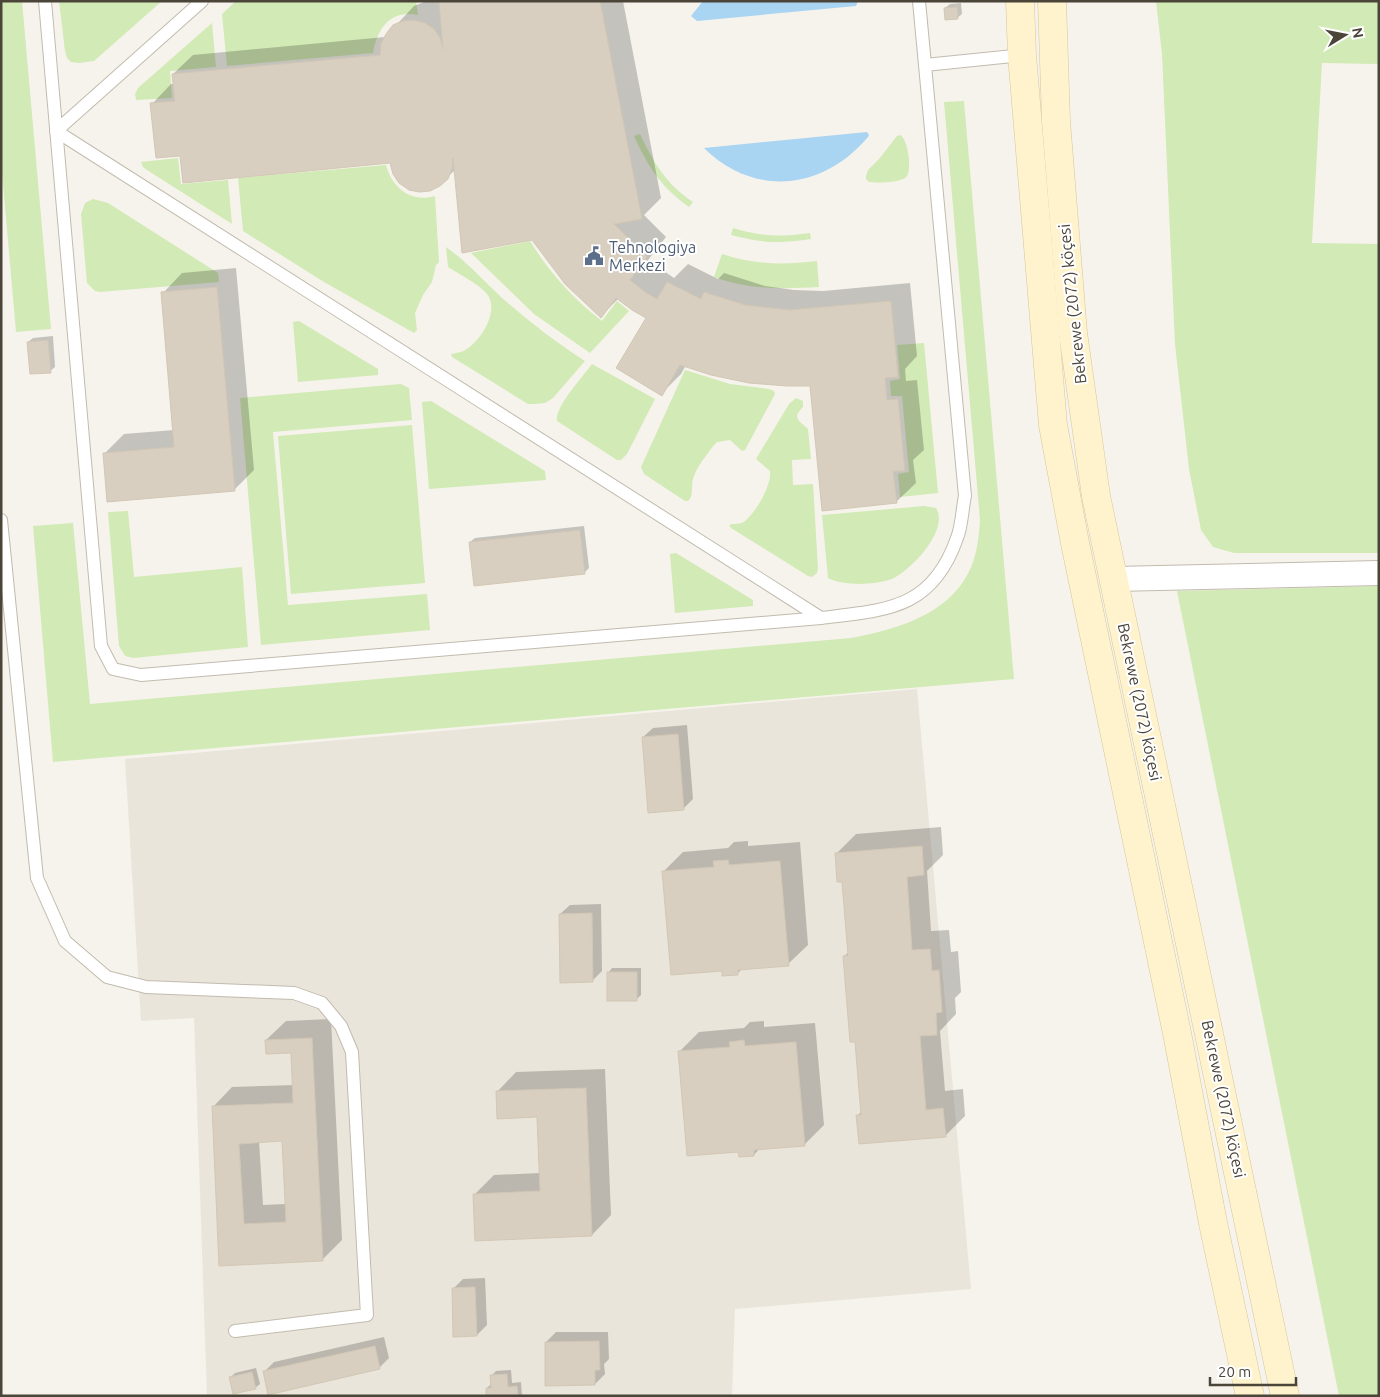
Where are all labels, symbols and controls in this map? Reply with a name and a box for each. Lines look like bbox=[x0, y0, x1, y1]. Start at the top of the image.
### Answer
north arrow bbox=[1320, 10, 1370, 60]
text: N bbox=[1349, 26, 1367, 39]
street label: Bekrewe (2072) köçesi bbox=[1055, 223, 1090, 385]
place label: Tehnologiya Merkezi bbox=[609, 238, 696, 274]
public building icon: Tehnologiya Merkezi bbox=[583, 245, 605, 267]
street label: Bekrewe (2072) köçesi bbox=[1113, 621, 1166, 783]
street label: Bekrewe (2072) köçesi bbox=[1197, 1018, 1250, 1180]
scale bar bbox=[1210, 1354, 1296, 1386]
text: 20 m bbox=[1218, 1363, 1251, 1380]

